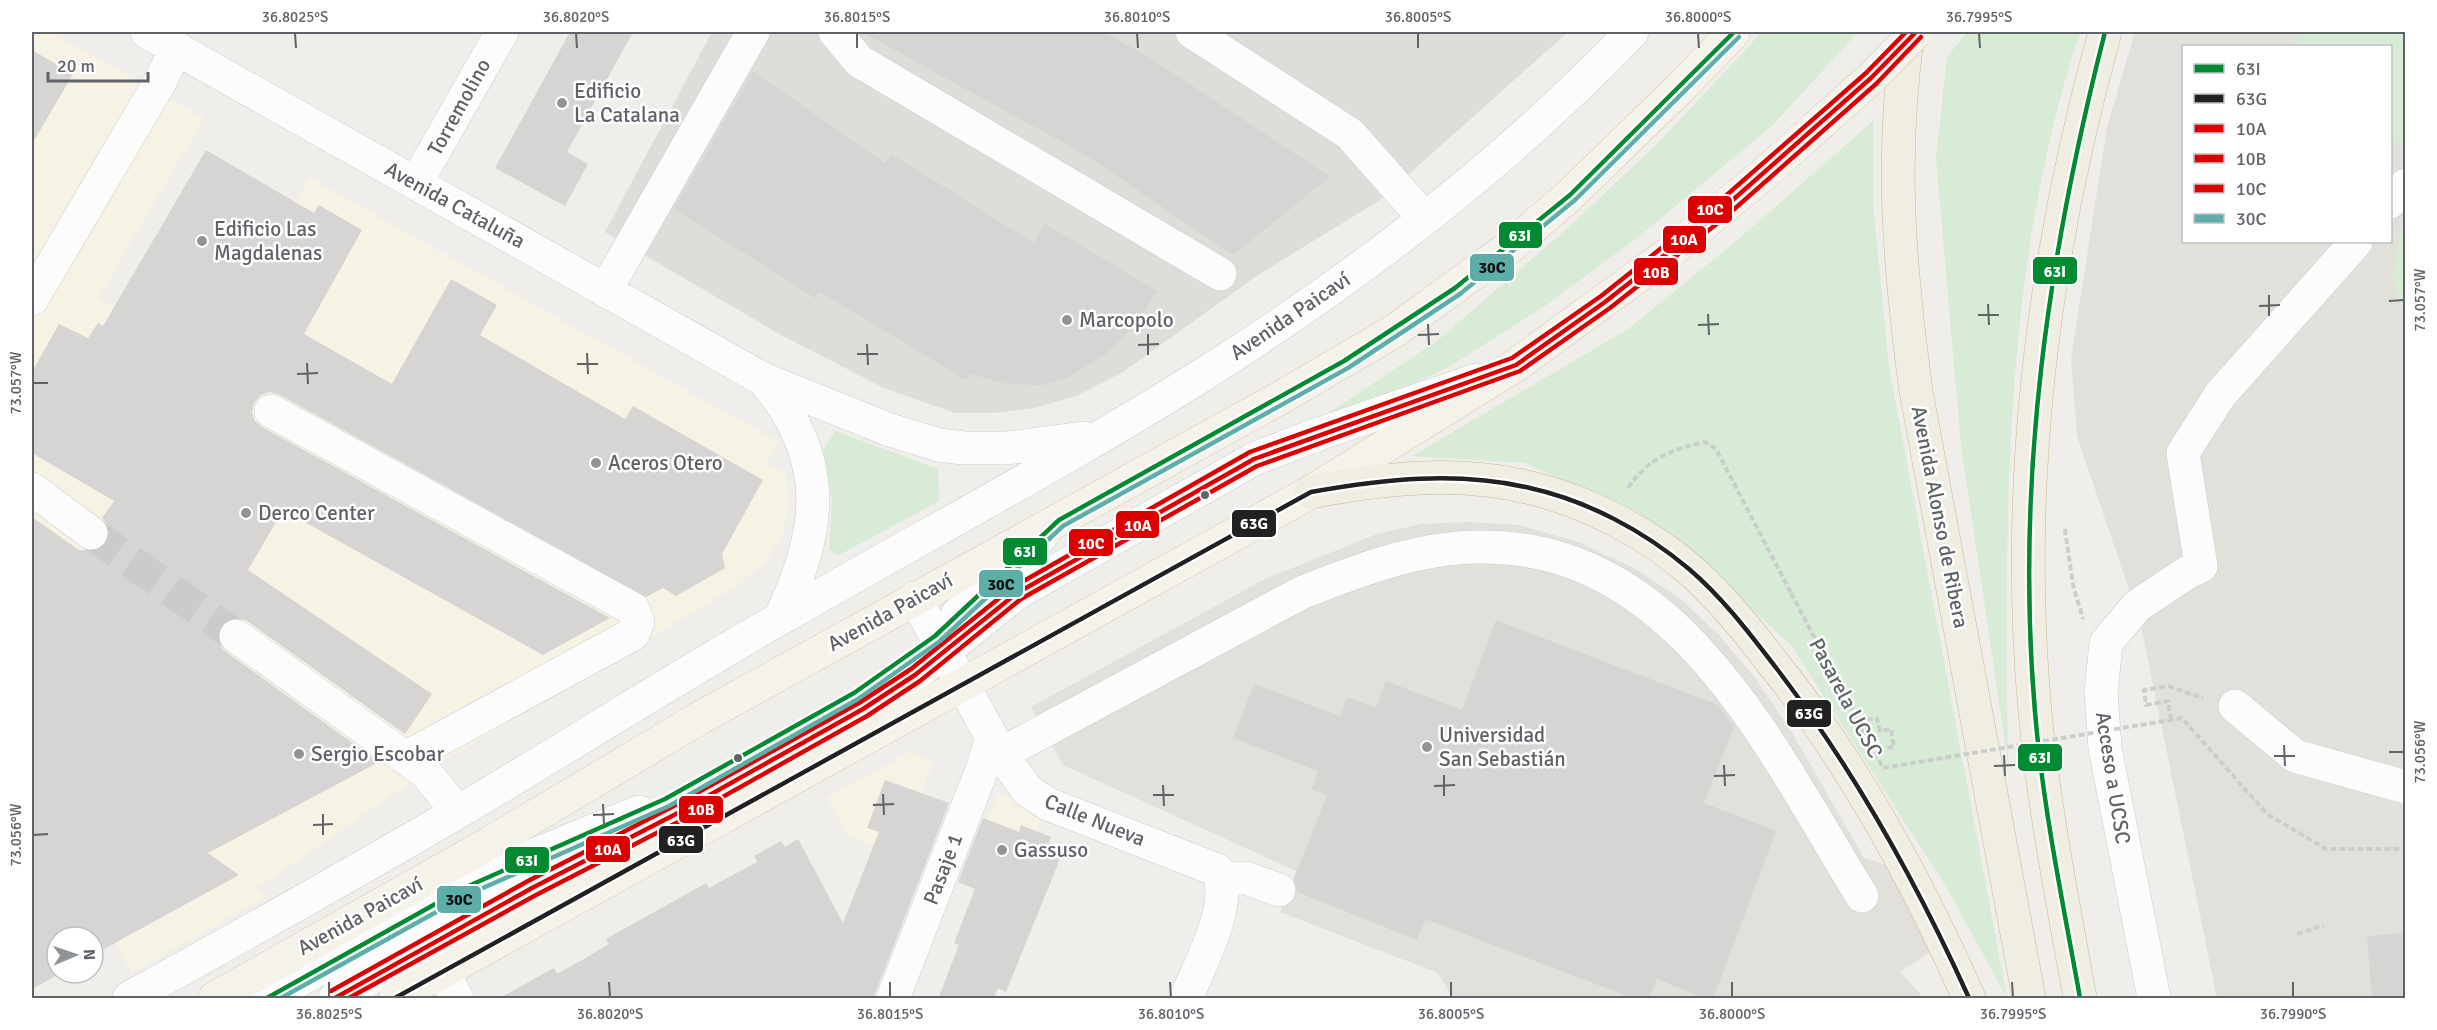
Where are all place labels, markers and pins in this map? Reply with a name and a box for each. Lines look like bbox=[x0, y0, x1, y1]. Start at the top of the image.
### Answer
place label: Edificio La Catalana bbox=[574, 78, 680, 128]
marker: Edificio La Catalana bbox=[555, 96, 569, 110]
place label: Edificio Las Magdalenas bbox=[214, 216, 322, 266]
marker: Edificio Las Magdalenas bbox=[195, 234, 209, 248]
place label: Marcopolo bbox=[1079, 307, 1174, 333]
marker: Marcopolo bbox=[1060, 313, 1074, 327]
place label: Aceros Otero bbox=[608, 450, 723, 476]
marker: Aceros Otero bbox=[589, 456, 603, 470]
unlabelled marker bbox=[1199, 489, 1211, 501]
place label: Derco Center bbox=[258, 500, 375, 526]
marker: Derco Center bbox=[239, 506, 253, 520]
place label: Universidad San Sebastián bbox=[1439, 722, 1566, 772]
marker: Universidad San Sebastián bbox=[1420, 740, 1434, 754]
place label: Sergio Escobar bbox=[311, 741, 444, 767]
marker: Sergio Escobar bbox=[292, 747, 306, 761]
unlabelled marker bbox=[732, 752, 744, 764]
place label: Gassuso bbox=[1014, 837, 1088, 863]
marker: Gassuso bbox=[995, 843, 1009, 857]

